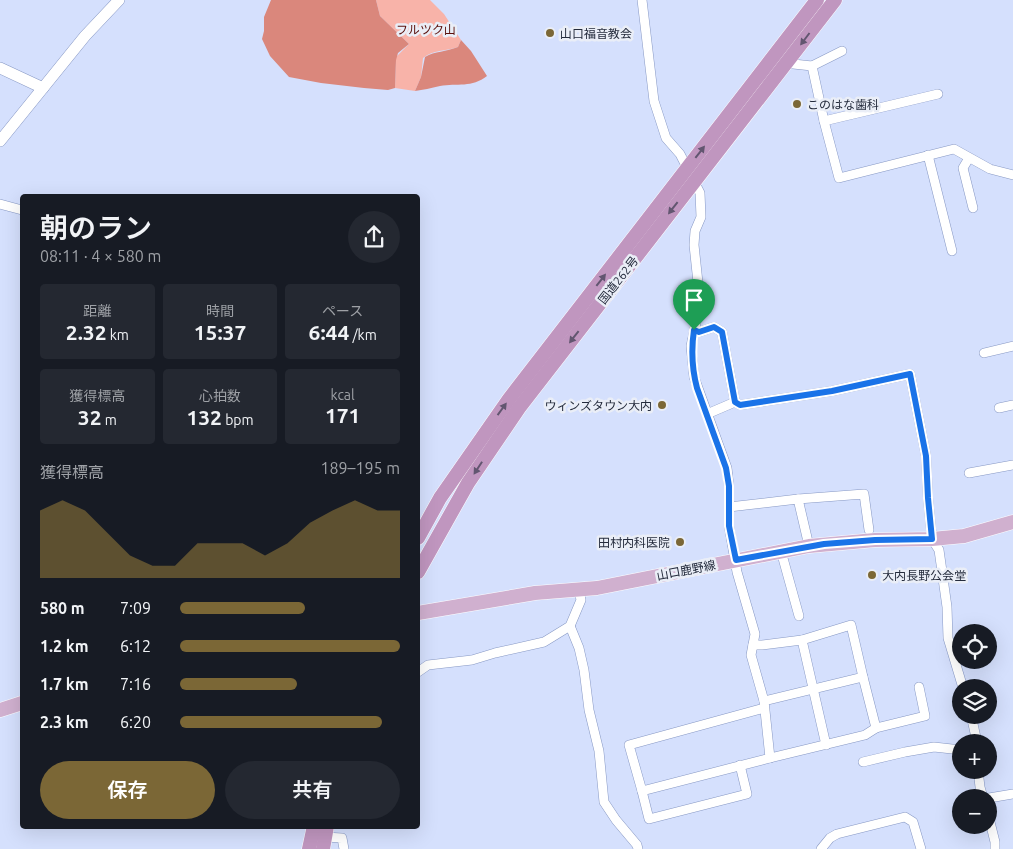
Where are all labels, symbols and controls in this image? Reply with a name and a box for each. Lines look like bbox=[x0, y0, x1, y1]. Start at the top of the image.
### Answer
park label: フルツク山 bbox=[396, 23, 456, 36]
marker: 山口福音教会 bbox=[544, 27, 556, 39]
place label: 山口福音教会 bbox=[560, 27, 632, 40]
one-way arrow bbox=[800, 32, 811, 45]
marker: このはな歯科 bbox=[791, 98, 803, 110]
place label: このはな歯科 bbox=[807, 98, 879, 111]
one-way arrow bbox=[695, 145, 705, 158]
one-way arrow bbox=[668, 202, 679, 215]
button: share bbox=[348, 211, 400, 263]
text: 朝のラン bbox=[40, 212, 152, 243]
text: 08:11 · 4 × 580 m bbox=[40, 247, 161, 265]
street label: 国道262号 bbox=[596, 254, 640, 306]
one-way arrow bbox=[595, 274, 606, 287]
pin bbox=[673, 279, 715, 330]
icon: arrive bbox=[680, 286, 708, 314]
text: 距離 bbox=[83, 303, 111, 319]
text: 時間 bbox=[206, 303, 234, 319]
text: ペース bbox=[322, 303, 363, 319]
text: 2.32 bbox=[66, 320, 107, 344]
text: 15:37 bbox=[194, 320, 246, 344]
text: 6:44 bbox=[309, 320, 349, 344]
text: km bbox=[107, 327, 129, 343]
text: /km bbox=[349, 327, 377, 343]
one-way arrow bbox=[569, 330, 579, 344]
text: kcal bbox=[331, 387, 355, 403]
text: 獲得標高 bbox=[69, 388, 125, 404]
text: 心拍数 bbox=[199, 388, 241, 404]
place label: ウィンズタウン大内 bbox=[544, 399, 652, 412]
marker: ウィンズタウン大内 bbox=[656, 399, 668, 411]
one-way arrow bbox=[497, 402, 507, 416]
text: 171 bbox=[325, 403, 360, 427]
text: 32 bbox=[78, 405, 102, 429]
text: 132 bbox=[186, 405, 222, 429]
text: m bbox=[102, 412, 117, 428]
text: bpm bbox=[222, 412, 254, 428]
text: 189–195 m bbox=[320, 459, 400, 477]
one-way arrow bbox=[473, 461, 482, 474]
text: 獲得標高 bbox=[40, 463, 104, 481]
place label: 田村内科医院 bbox=[598, 536, 670, 549]
marker: 田村内科医院 bbox=[674, 536, 686, 548]
street label: 山口鹿野線 bbox=[655, 558, 717, 582]
marker: 大内長野公会堂 bbox=[866, 569, 878, 581]
place label: 大内長野公会堂 bbox=[882, 569, 966, 582]
text: 580 m bbox=[40, 599, 85, 617]
text: 7:09 bbox=[120, 599, 151, 617]
map controls bbox=[952, 624, 997, 834]
button: locate bbox=[952, 624, 997, 669]
text: 1.2 km bbox=[40, 637, 89, 655]
text: 6:12 bbox=[120, 637, 151, 655]
text: 1.7 km bbox=[40, 675, 89, 693]
text: 7:16 bbox=[120, 675, 151, 693]
button: layers bbox=[952, 679, 997, 724]
text: 2.3 km bbox=[40, 713, 89, 731]
text: 6:20 bbox=[120, 713, 151, 731]
button: + bbox=[952, 734, 997, 779]
button: 保存 bbox=[40, 761, 215, 819]
button: 共有 bbox=[225, 761, 400, 819]
button: − bbox=[952, 789, 997, 834]

